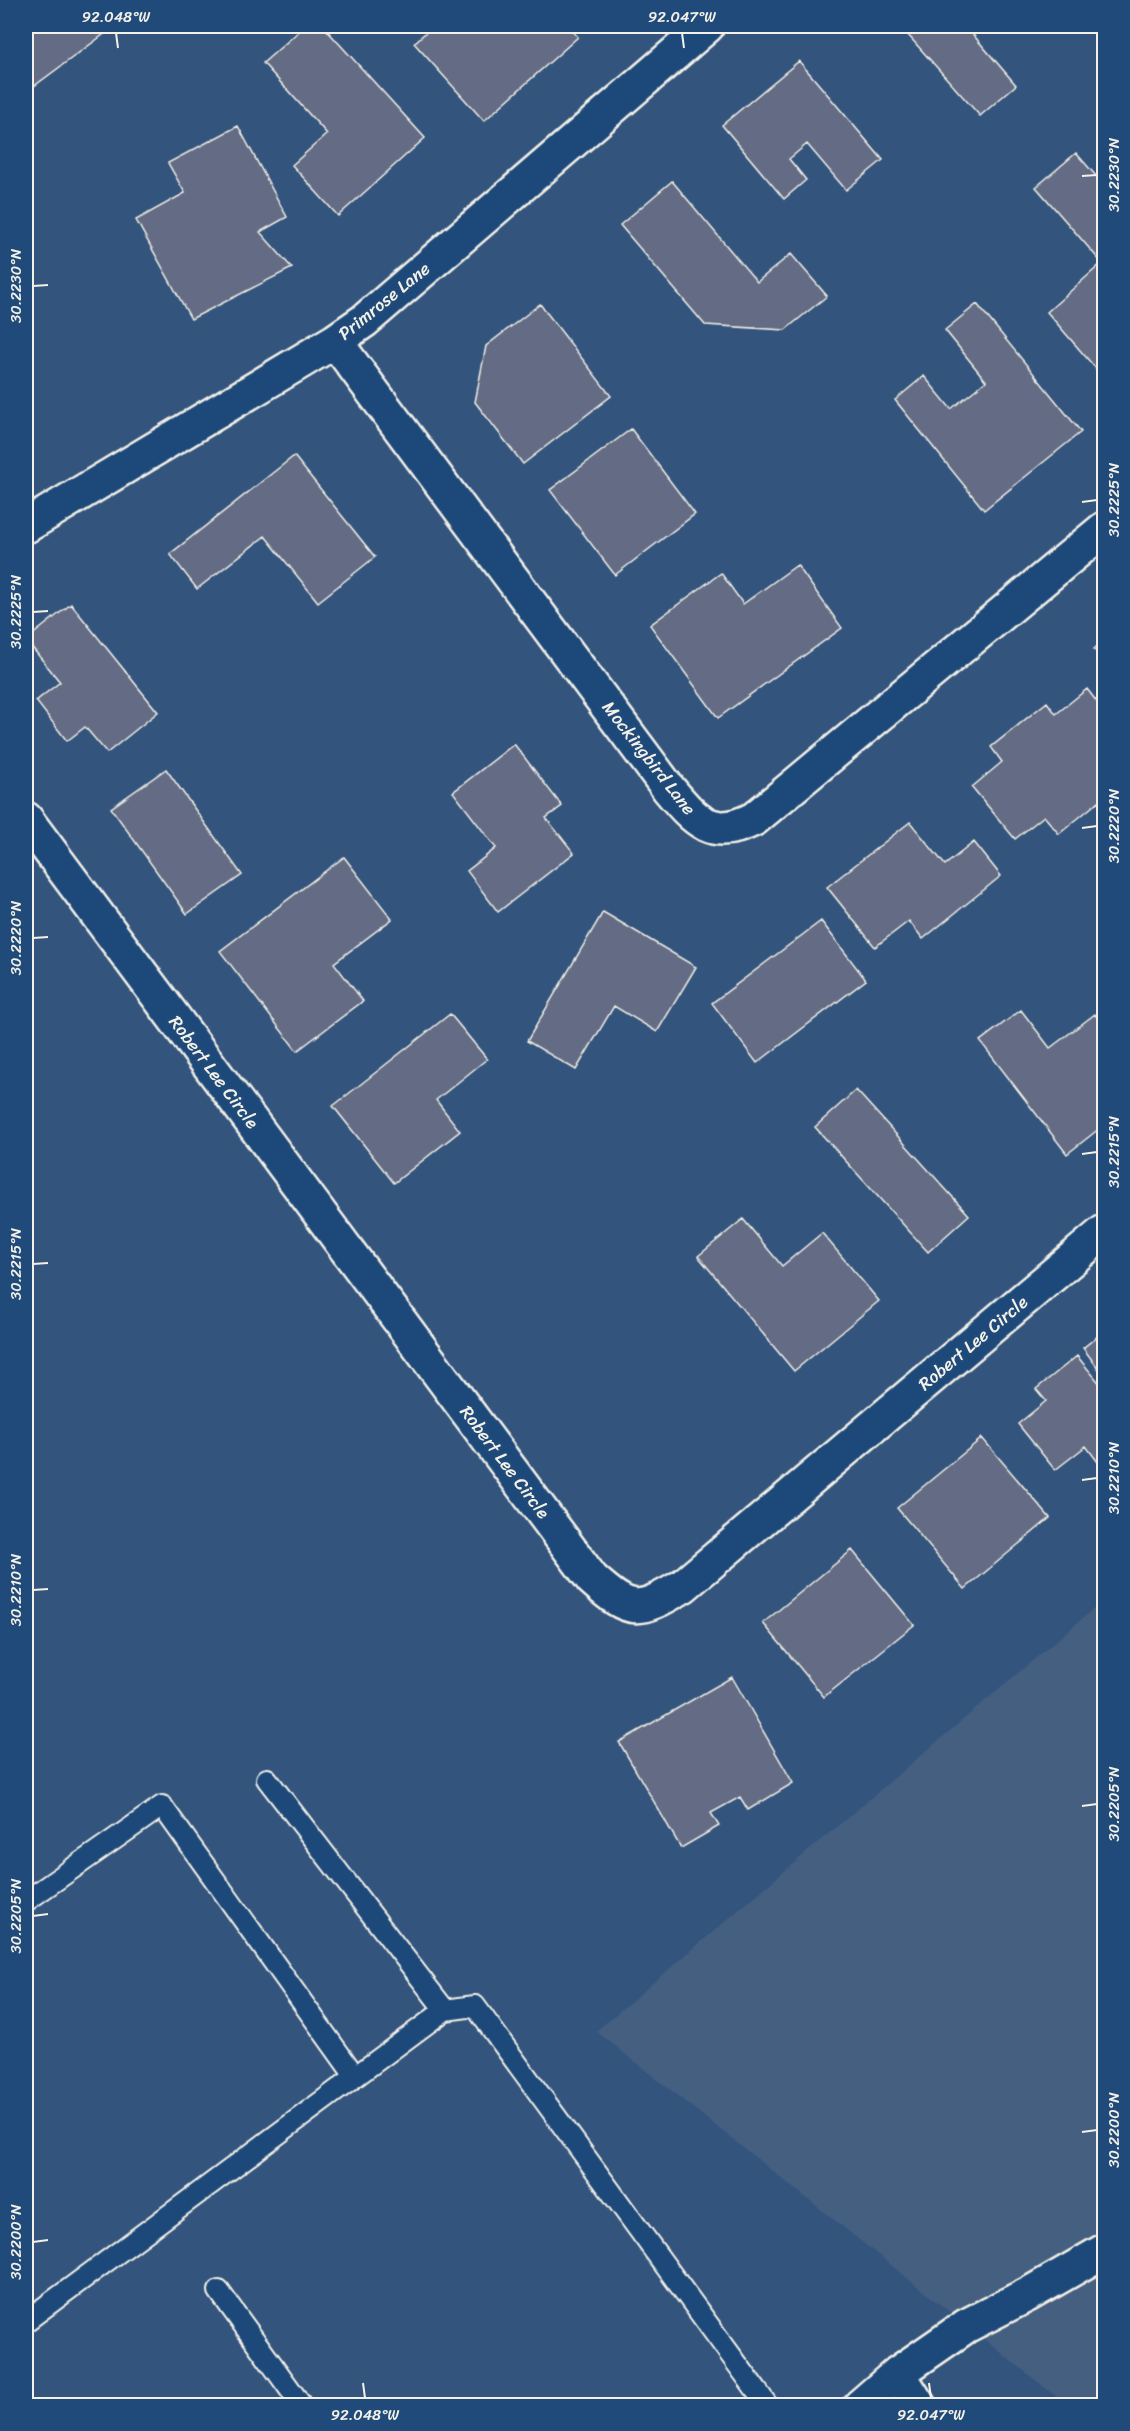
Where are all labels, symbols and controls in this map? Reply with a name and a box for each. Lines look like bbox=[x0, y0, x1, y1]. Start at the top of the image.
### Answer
text: 92.048°W bbox=[82, 4, 151, 30]
text: 92.047°W bbox=[648, 4, 716, 30]
text: 30.2230°N bbox=[1101, 137, 1127, 212]
text: 30.2230°N bbox=[3, 248, 29, 323]
street label: Primrose Lane bbox=[331, 253, 437, 349]
text: 30.2225°N bbox=[1101, 462, 1127, 537]
text: 30.2225°N bbox=[3, 574, 29, 649]
street label: Mockingbird Lane bbox=[594, 694, 704, 822]
text: 30.2220°N bbox=[1101, 788, 1127, 863]
text: 30.2220°N bbox=[3, 900, 29, 975]
street label: Robert Lee Circle bbox=[160, 1008, 268, 1136]
text: 30.2215°N bbox=[1101, 1115, 1127, 1188]
text: 30.2215°N bbox=[3, 1227, 29, 1300]
street label: Robert Lee Circle bbox=[911, 1287, 1036, 1399]
street label: Robert Lee Circle bbox=[451, 1398, 559, 1526]
text: 30.2210°N bbox=[1101, 1441, 1127, 1514]
text: 30.2210°N bbox=[3, 1553, 29, 1626]
text: 30.2205°N bbox=[1101, 1766, 1127, 1842]
text: 30.2205°N bbox=[3, 1878, 29, 1954]
text: 30.2200°N bbox=[1101, 2092, 1127, 2168]
text: 30.2200°N bbox=[3, 2204, 29, 2280]
text: 92.048°W bbox=[331, 2402, 400, 2428]
text: 92.047°W bbox=[897, 2402, 965, 2428]

